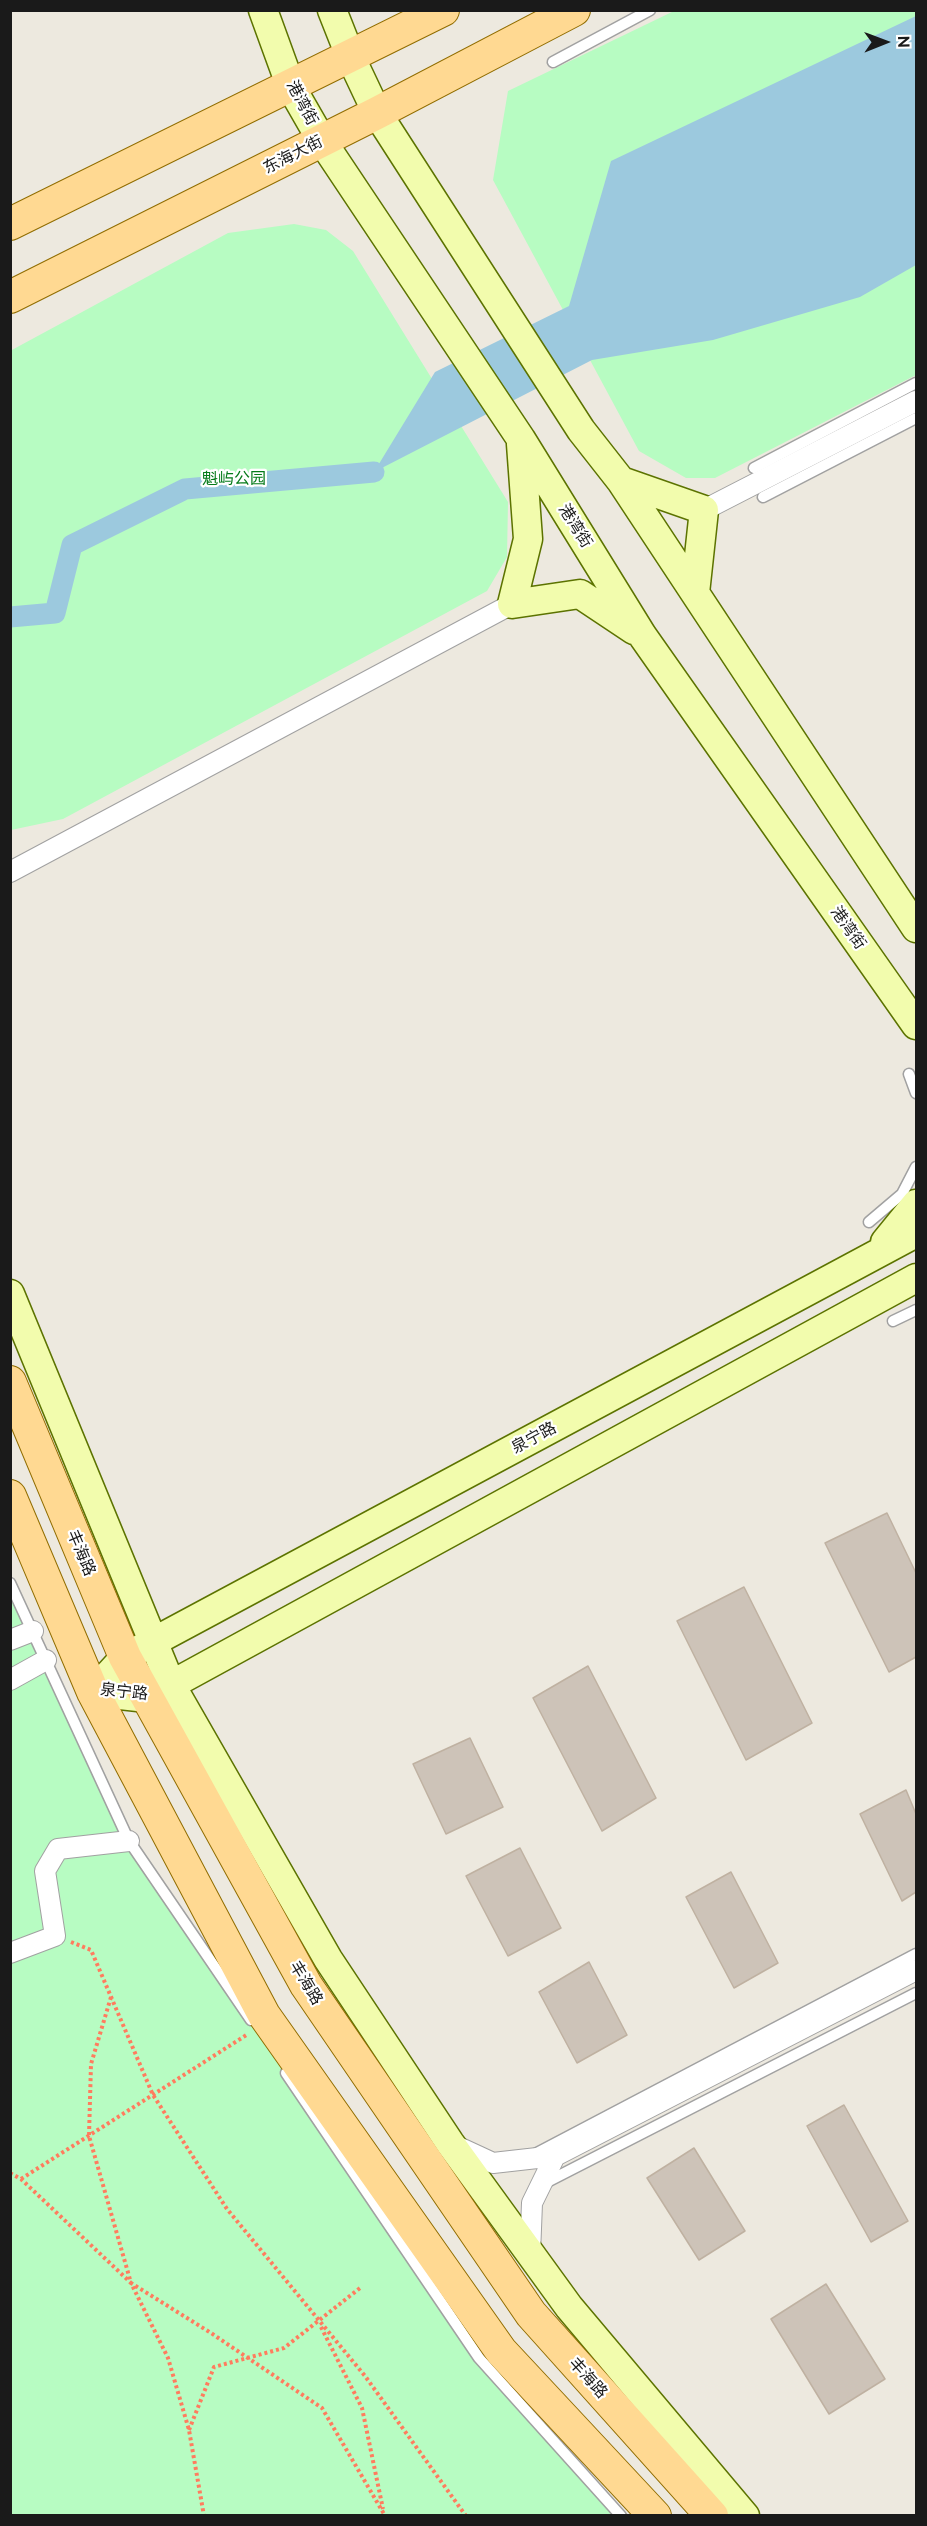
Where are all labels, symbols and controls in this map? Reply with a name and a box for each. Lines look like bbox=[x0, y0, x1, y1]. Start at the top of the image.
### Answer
north arrow bbox=[855, 12, 915, 72]
text: N bbox=[894, 35, 913, 48]
street label: 港湾街 bbox=[282, 77, 322, 129]
street label: 东海大街 bbox=[260, 132, 326, 178]
park label: 魁屿公园 bbox=[202, 469, 266, 489]
street label: 港湾街 bbox=[554, 501, 596, 551]
street label: 港湾街 bbox=[826, 903, 870, 953]
street label: 泉宁路 bbox=[508, 1418, 560, 1458]
street label: 丰海路 bbox=[63, 1527, 99, 1579]
street label: 泉宁路 bbox=[99, 1680, 149, 1704]
street label: 丰海路 bbox=[285, 1957, 327, 2009]
street label: 丰海路 bbox=[565, 2354, 611, 2402]

